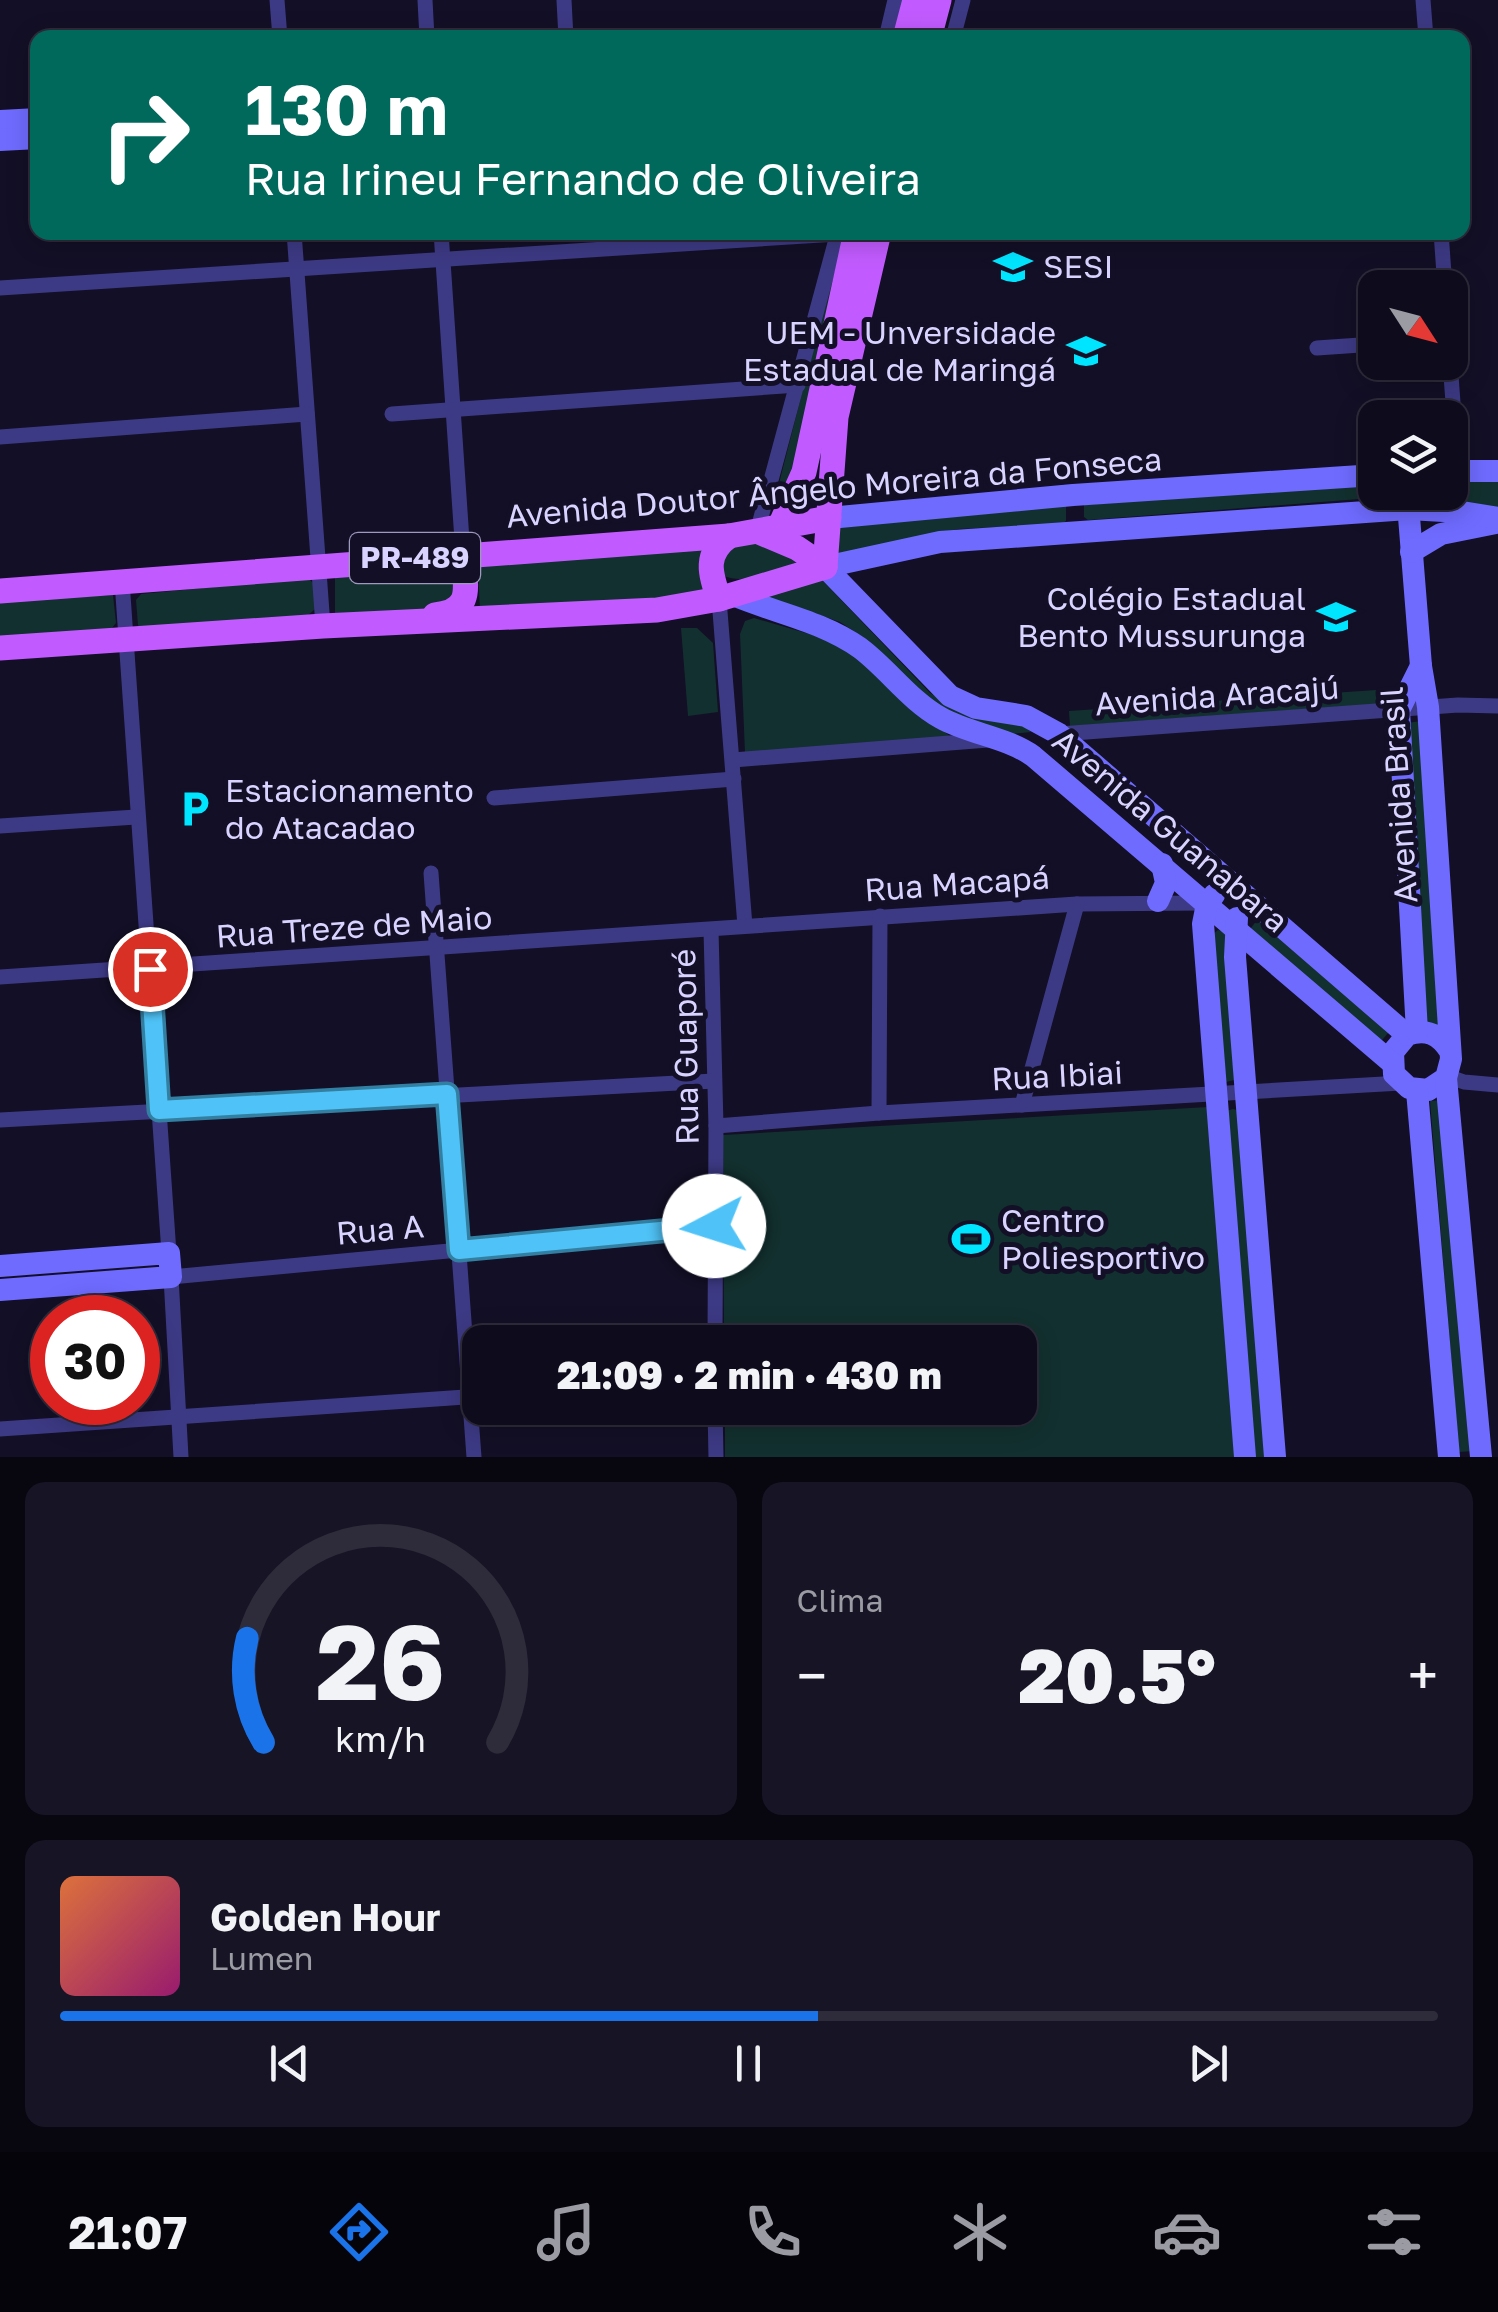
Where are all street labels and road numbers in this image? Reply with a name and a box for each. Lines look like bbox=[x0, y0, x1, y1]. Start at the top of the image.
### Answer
street label: Avenida Doutor Ângelo Moreira da Fonseca bbox=[505, 439, 1163, 535]
road number: PR-489 bbox=[350, 533, 480, 583]
street label: Avenida Aracajú bbox=[1094, 668, 1340, 722]
street label: Avenida Brasil bbox=[1371, 686, 1425, 905]
street label: Avenida Guanabara bbox=[1045, 721, 1296, 940]
street label: Rua Macapá bbox=[863, 858, 1051, 908]
street label: Rua Treze de Maio bbox=[215, 897, 493, 955]
street label: Rua Guaporé bbox=[664, 949, 706, 1145]
street label: Rua Ibiai bbox=[990, 1053, 1124, 1097]
street label: Rua A bbox=[334, 1206, 425, 1252]

